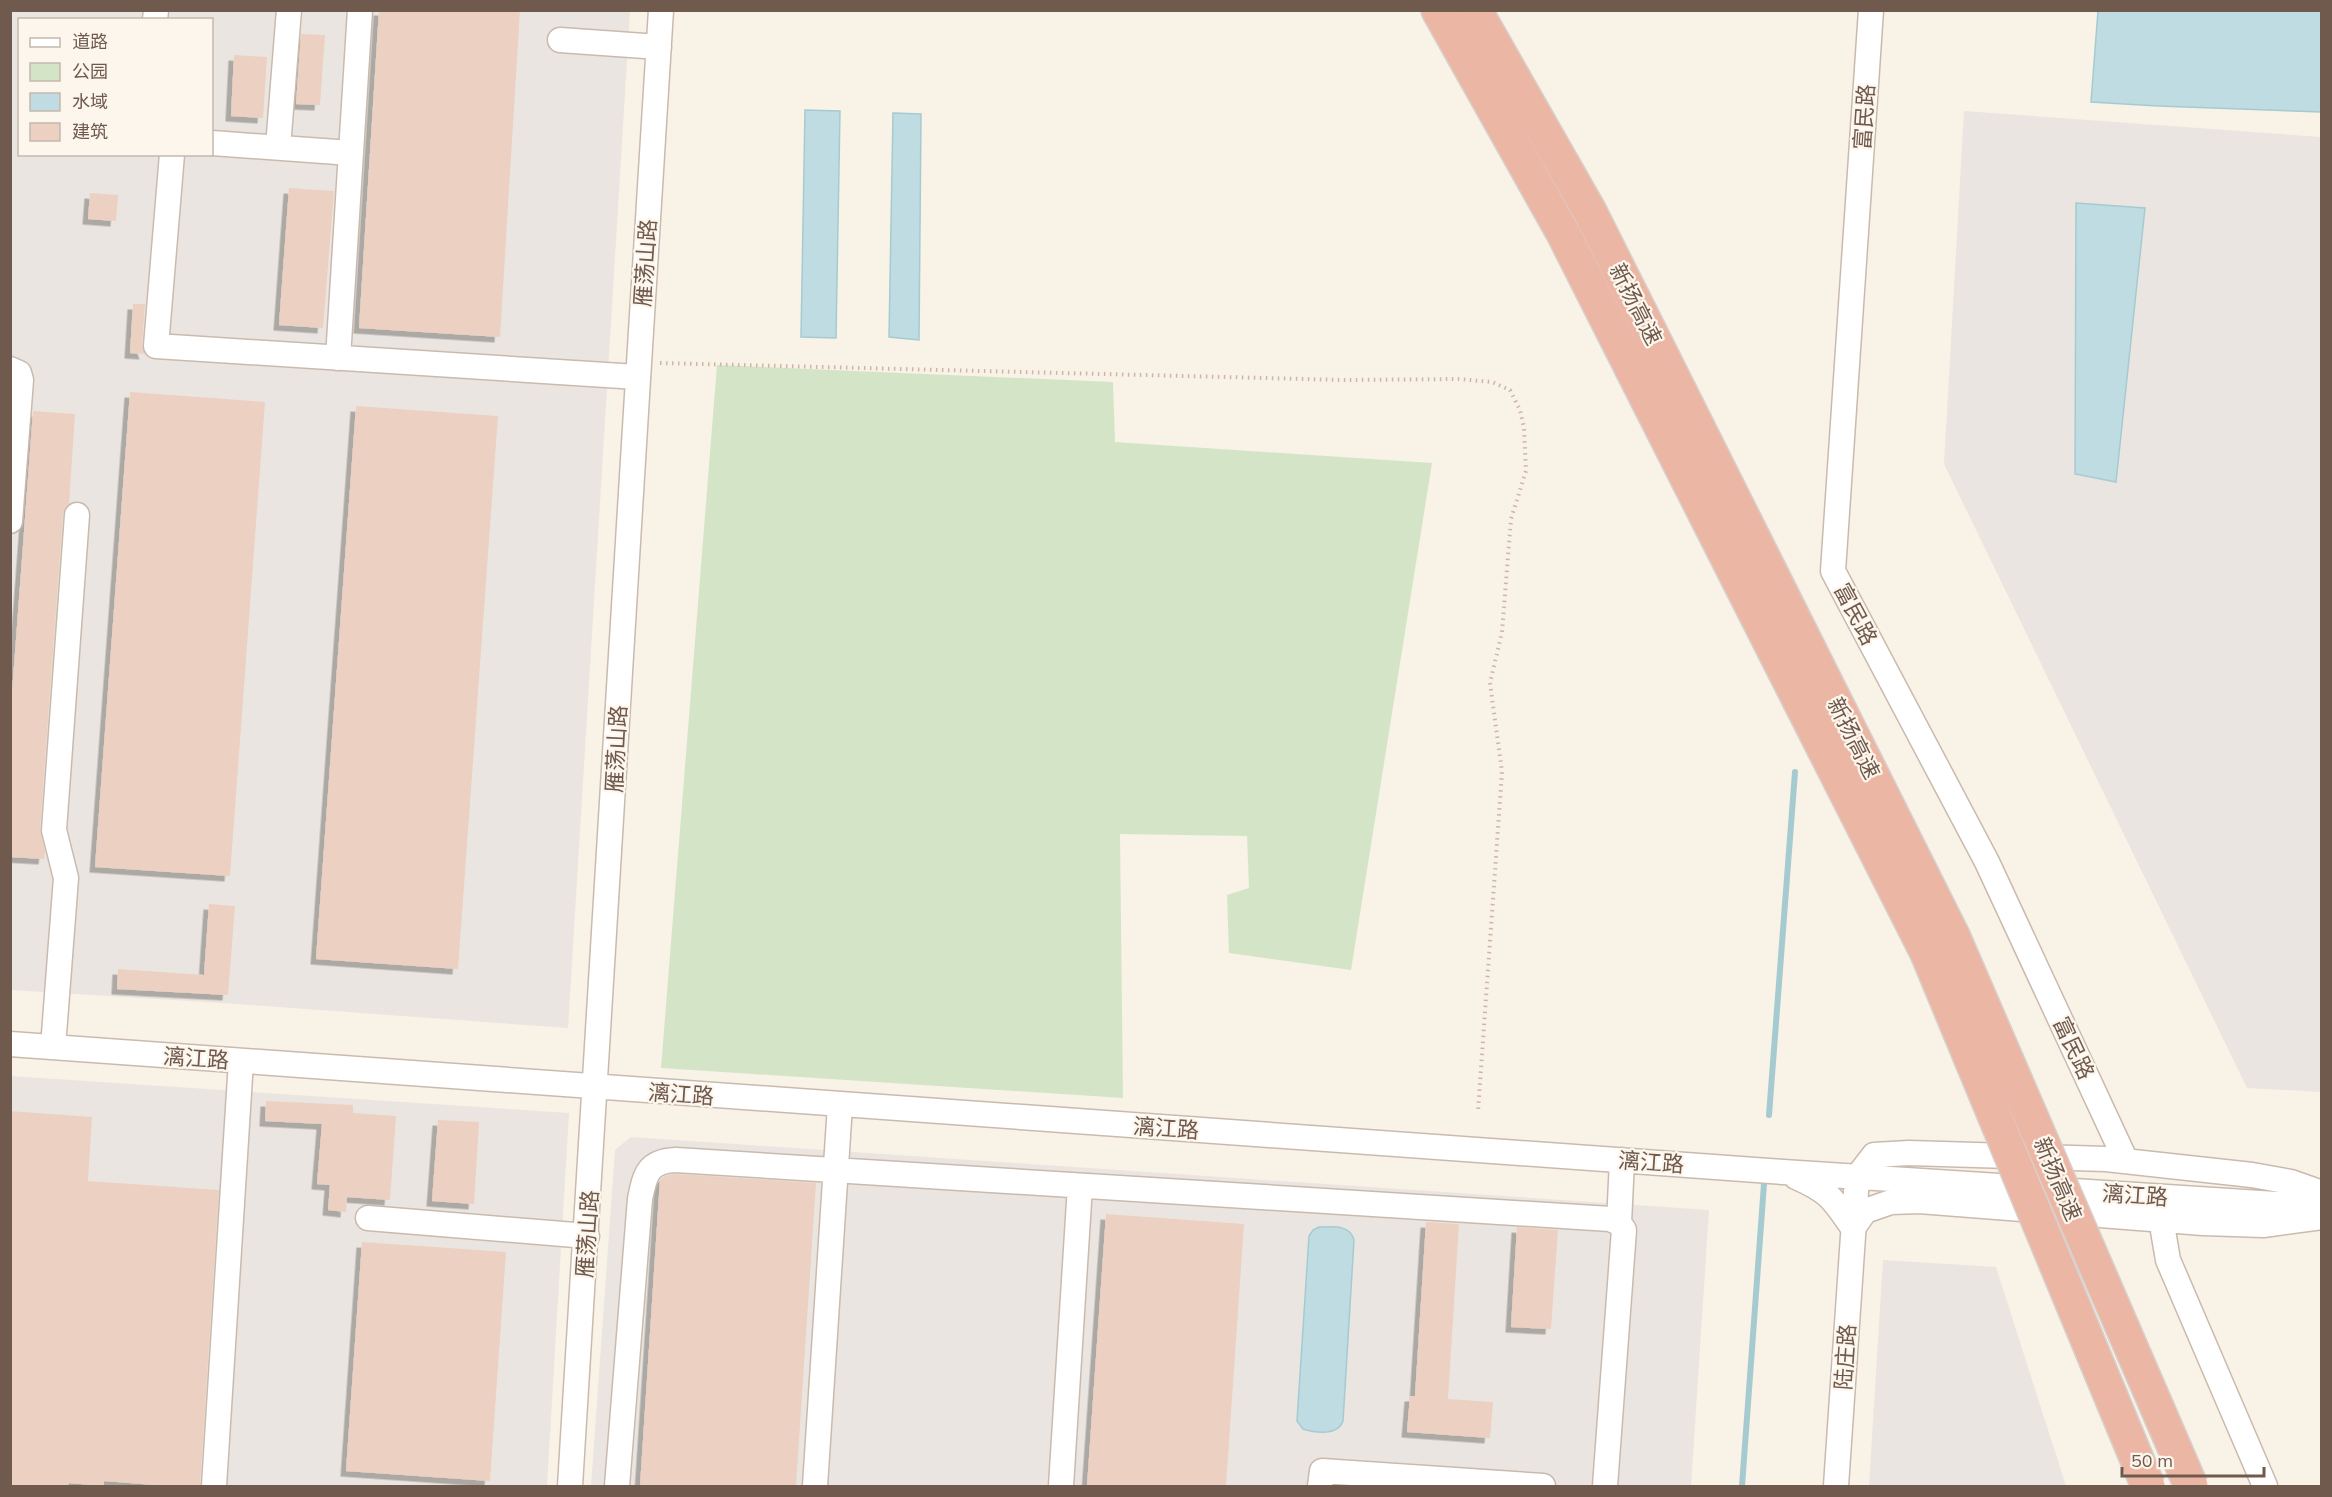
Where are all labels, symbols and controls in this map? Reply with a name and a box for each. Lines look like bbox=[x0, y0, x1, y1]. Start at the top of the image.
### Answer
legend bbox=[18, 18, 213, 156]
text: 道路 bbox=[72, 30, 108, 53]
text: 公园 bbox=[72, 60, 108, 83]
street label: 富民路 bbox=[1848, 83, 1880, 151]
text: 水域 bbox=[72, 90, 108, 113]
text: 建筑 bbox=[72, 120, 108, 143]
street label: 雁荡山路 bbox=[628, 218, 662, 308]
street label: 新扬高速 bbox=[1604, 258, 1668, 350]
street label: 富民路 bbox=[1828, 578, 1884, 650]
street label: 新扬高速 bbox=[1822, 692, 1886, 784]
street label: 雁荡山路 bbox=[600, 704, 632, 794]
street label: 富民路 bbox=[2047, 1012, 2101, 1084]
street label: 漓江路 bbox=[162, 1042, 230, 1074]
street label: 漓江路 bbox=[647, 1078, 715, 1110]
street label: 漓江路 bbox=[1132, 1112, 1200, 1144]
street label: 新扬高速 bbox=[2028, 1133, 2088, 1225]
street label: 漓江路 bbox=[1617, 1146, 1685, 1178]
street label: 漓江路 bbox=[2101, 1179, 2169, 1211]
street label: 雁荡山路 bbox=[570, 1189, 604, 1279]
street label: 陆庄路 bbox=[1829, 1323, 1861, 1391]
scale bar bbox=[2122, 1440, 2264, 1478]
text: 50 m bbox=[2131, 1449, 2173, 1472]

